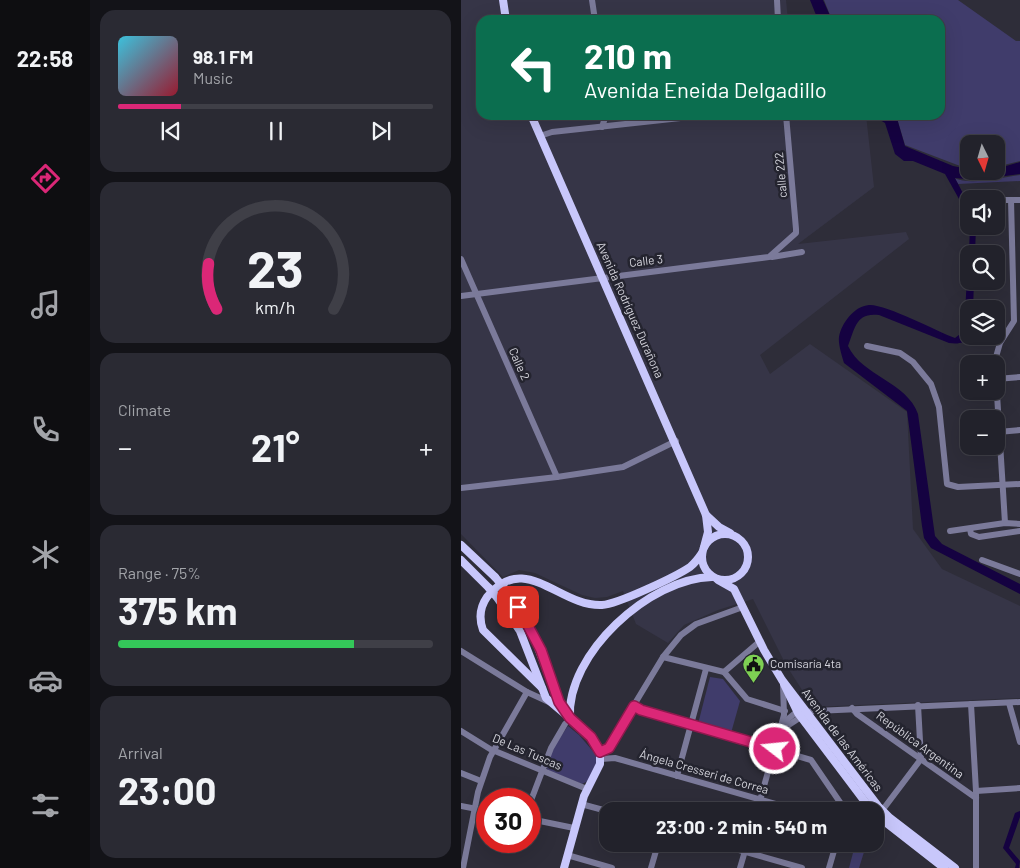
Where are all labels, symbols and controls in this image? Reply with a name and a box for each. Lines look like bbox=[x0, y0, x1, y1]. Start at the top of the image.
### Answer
text: 210 m bbox=[584, 34, 672, 76]
icon: left bbox=[501, 35, 566, 100]
text: 22:58 bbox=[17, 45, 73, 71]
text: 98.1 FM bbox=[193, 45, 253, 68]
text: Music bbox=[193, 68, 233, 87]
text: Avenida Eneida Delgadillo bbox=[584, 76, 827, 102]
icon: previous bbox=[157, 117, 185, 145]
icon: pause bbox=[262, 117, 290, 145]
icon: next bbox=[367, 117, 395, 145]
north arrow bbox=[960, 135, 1005, 180]
map controls bbox=[960, 135, 1005, 455]
street label: calle 222 bbox=[771, 152, 789, 199]
icon: directions bbox=[28, 161, 63, 196]
button: sound bbox=[960, 190, 1005, 235]
text: 23 bbox=[247, 236, 304, 298]
street label: Avenida Rodríguez Durañona bbox=[595, 239, 667, 380]
button: search bbox=[960, 245, 1005, 290]
street label: Calle 3 bbox=[628, 251, 664, 269]
icon: music bbox=[28, 287, 63, 322]
text: km/h bbox=[255, 296, 296, 318]
button: layers bbox=[960, 300, 1005, 345]
street label: Calle 2 bbox=[507, 345, 533, 382]
button: + bbox=[960, 355, 1005, 400]
text: Climate bbox=[118, 400, 171, 419]
button: − bbox=[960, 410, 1005, 455]
icon: phone bbox=[28, 412, 63, 447]
text: 21° bbox=[251, 424, 300, 470]
text: − bbox=[118, 430, 132, 464]
text: + bbox=[419, 430, 433, 464]
icon: climate bbox=[28, 537, 63, 572]
text: Range · 75% bbox=[118, 563, 201, 582]
pin bbox=[497, 586, 539, 628]
text: 375 km bbox=[118, 587, 237, 633]
icon: arrive bbox=[504, 593, 532, 621]
public building icon: Comisaría 4ta bbox=[742, 652, 766, 683]
place label: Comisaría 4ta bbox=[770, 656, 841, 670]
icon: car bbox=[28, 663, 63, 698]
street label: Avenida de las Américas bbox=[800, 685, 886, 794]
street label: República Argentina bbox=[874, 708, 967, 781]
position arrow bbox=[748, 722, 800, 774]
street label: De Las Tuscas bbox=[491, 730, 564, 772]
text: Arrival bbox=[118, 743, 163, 762]
street label: Ángela Cresseri de Correa bbox=[638, 746, 770, 796]
text: 23:00 bbox=[118, 767, 216, 813]
icon: filters bbox=[28, 788, 63, 823]
speed limit sign: 30 bbox=[476, 788, 541, 853]
text: 23:00 · 2 min · 540 m bbox=[656, 815, 827, 838]

